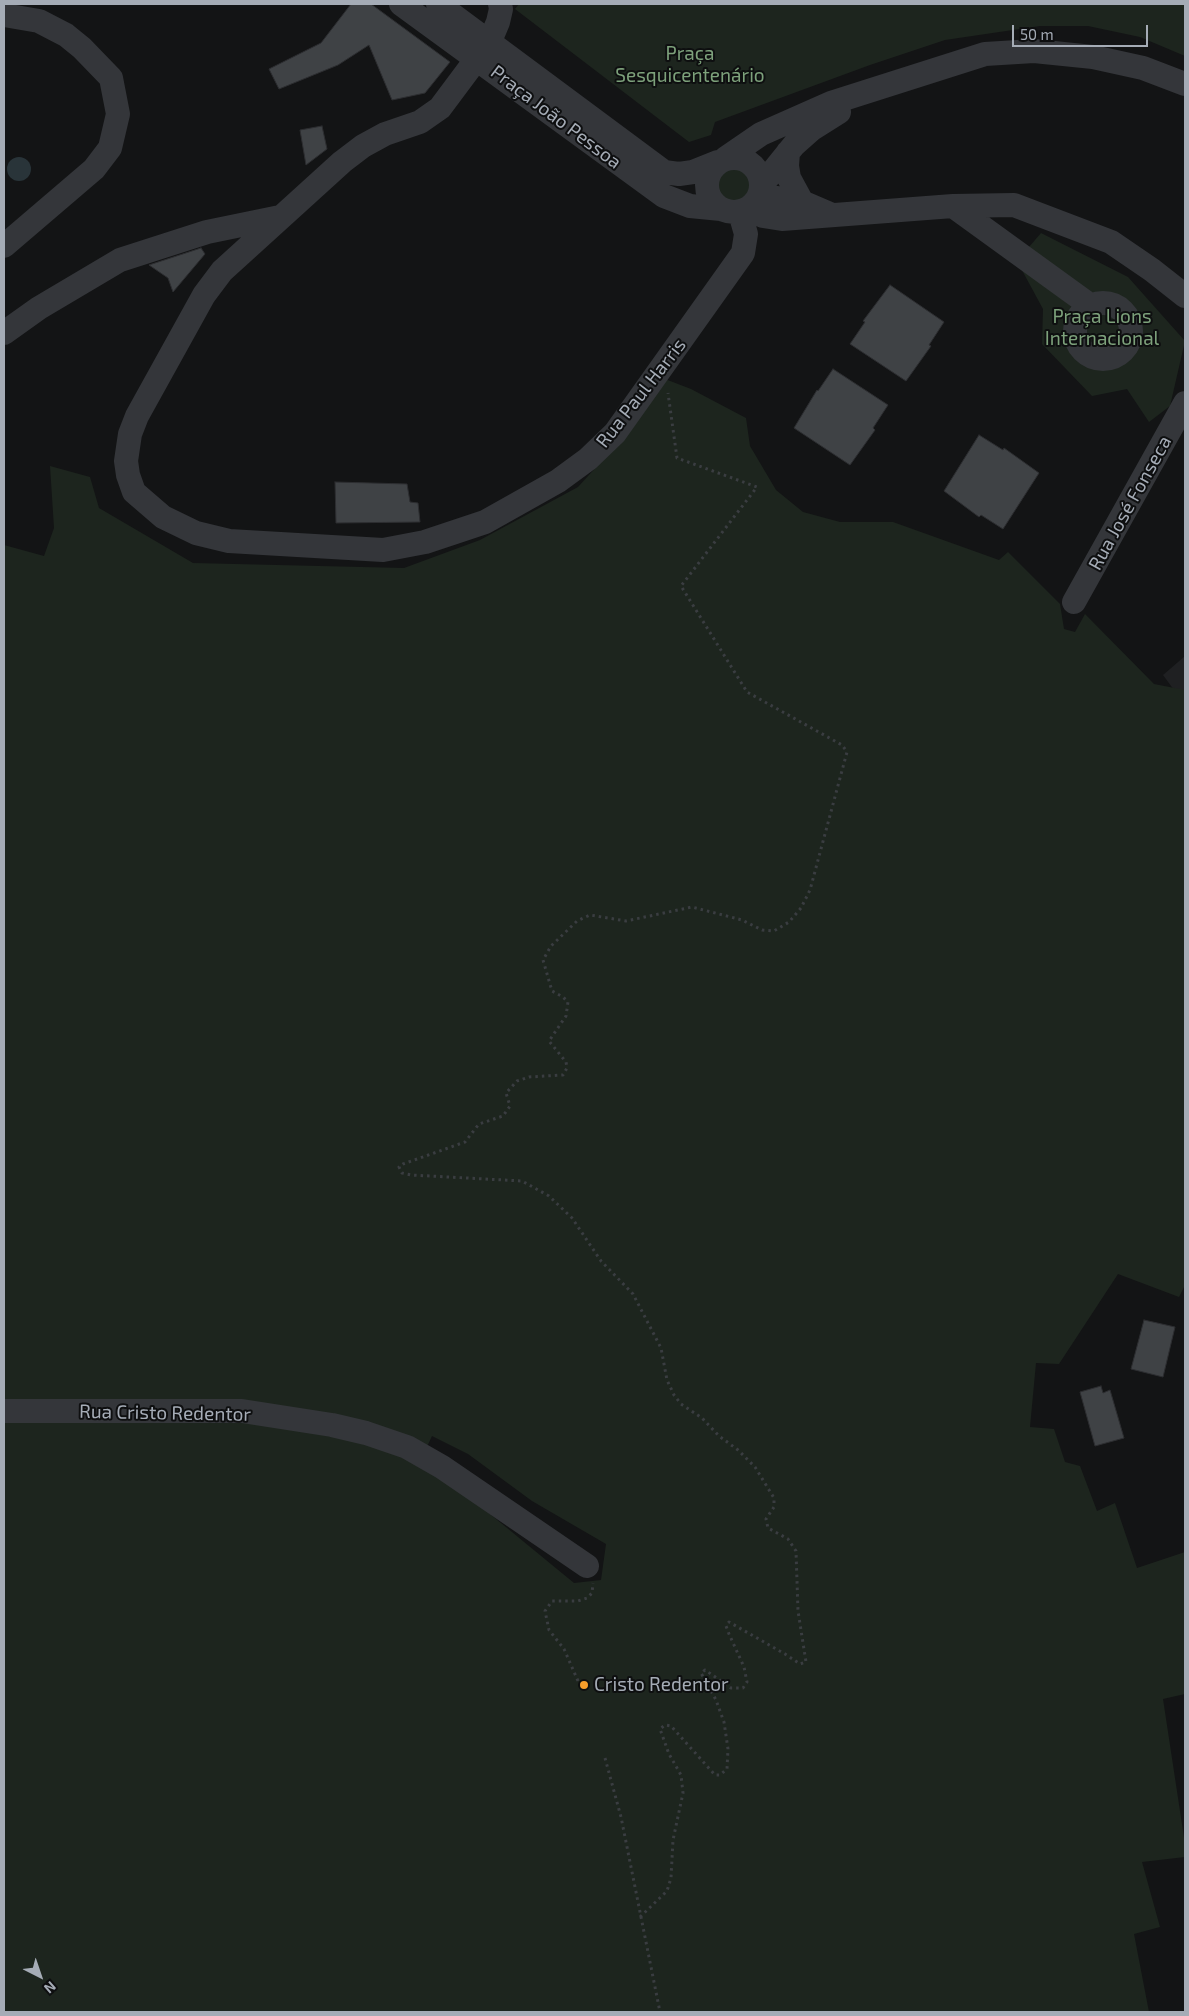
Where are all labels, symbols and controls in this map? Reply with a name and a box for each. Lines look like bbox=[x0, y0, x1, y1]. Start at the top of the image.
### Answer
scale bar bbox=[1014, 15, 1150, 47]
text: 50 m bbox=[1020, 25, 1054, 43]
park label: Praça Sesquicentenário bbox=[615, 43, 765, 87]
street label: Praça João Pessoa bbox=[486, 60, 626, 174]
park label: Praça Lions Internacional bbox=[1045, 306, 1159, 350]
street label: Rua Paul Harris bbox=[591, 334, 691, 452]
street label: Rua José Fonseca bbox=[1084, 432, 1176, 574]
street label: Rua Cristo Redentor bbox=[79, 1400, 251, 1426]
place label: Cristo Redentor bbox=[594, 1674, 729, 1696]
marker: Cristo Redentor bbox=[578, 1679, 590, 1691]
north arrow bbox=[15, 1951, 65, 2001]
text: N bbox=[41, 1978, 60, 1997]

